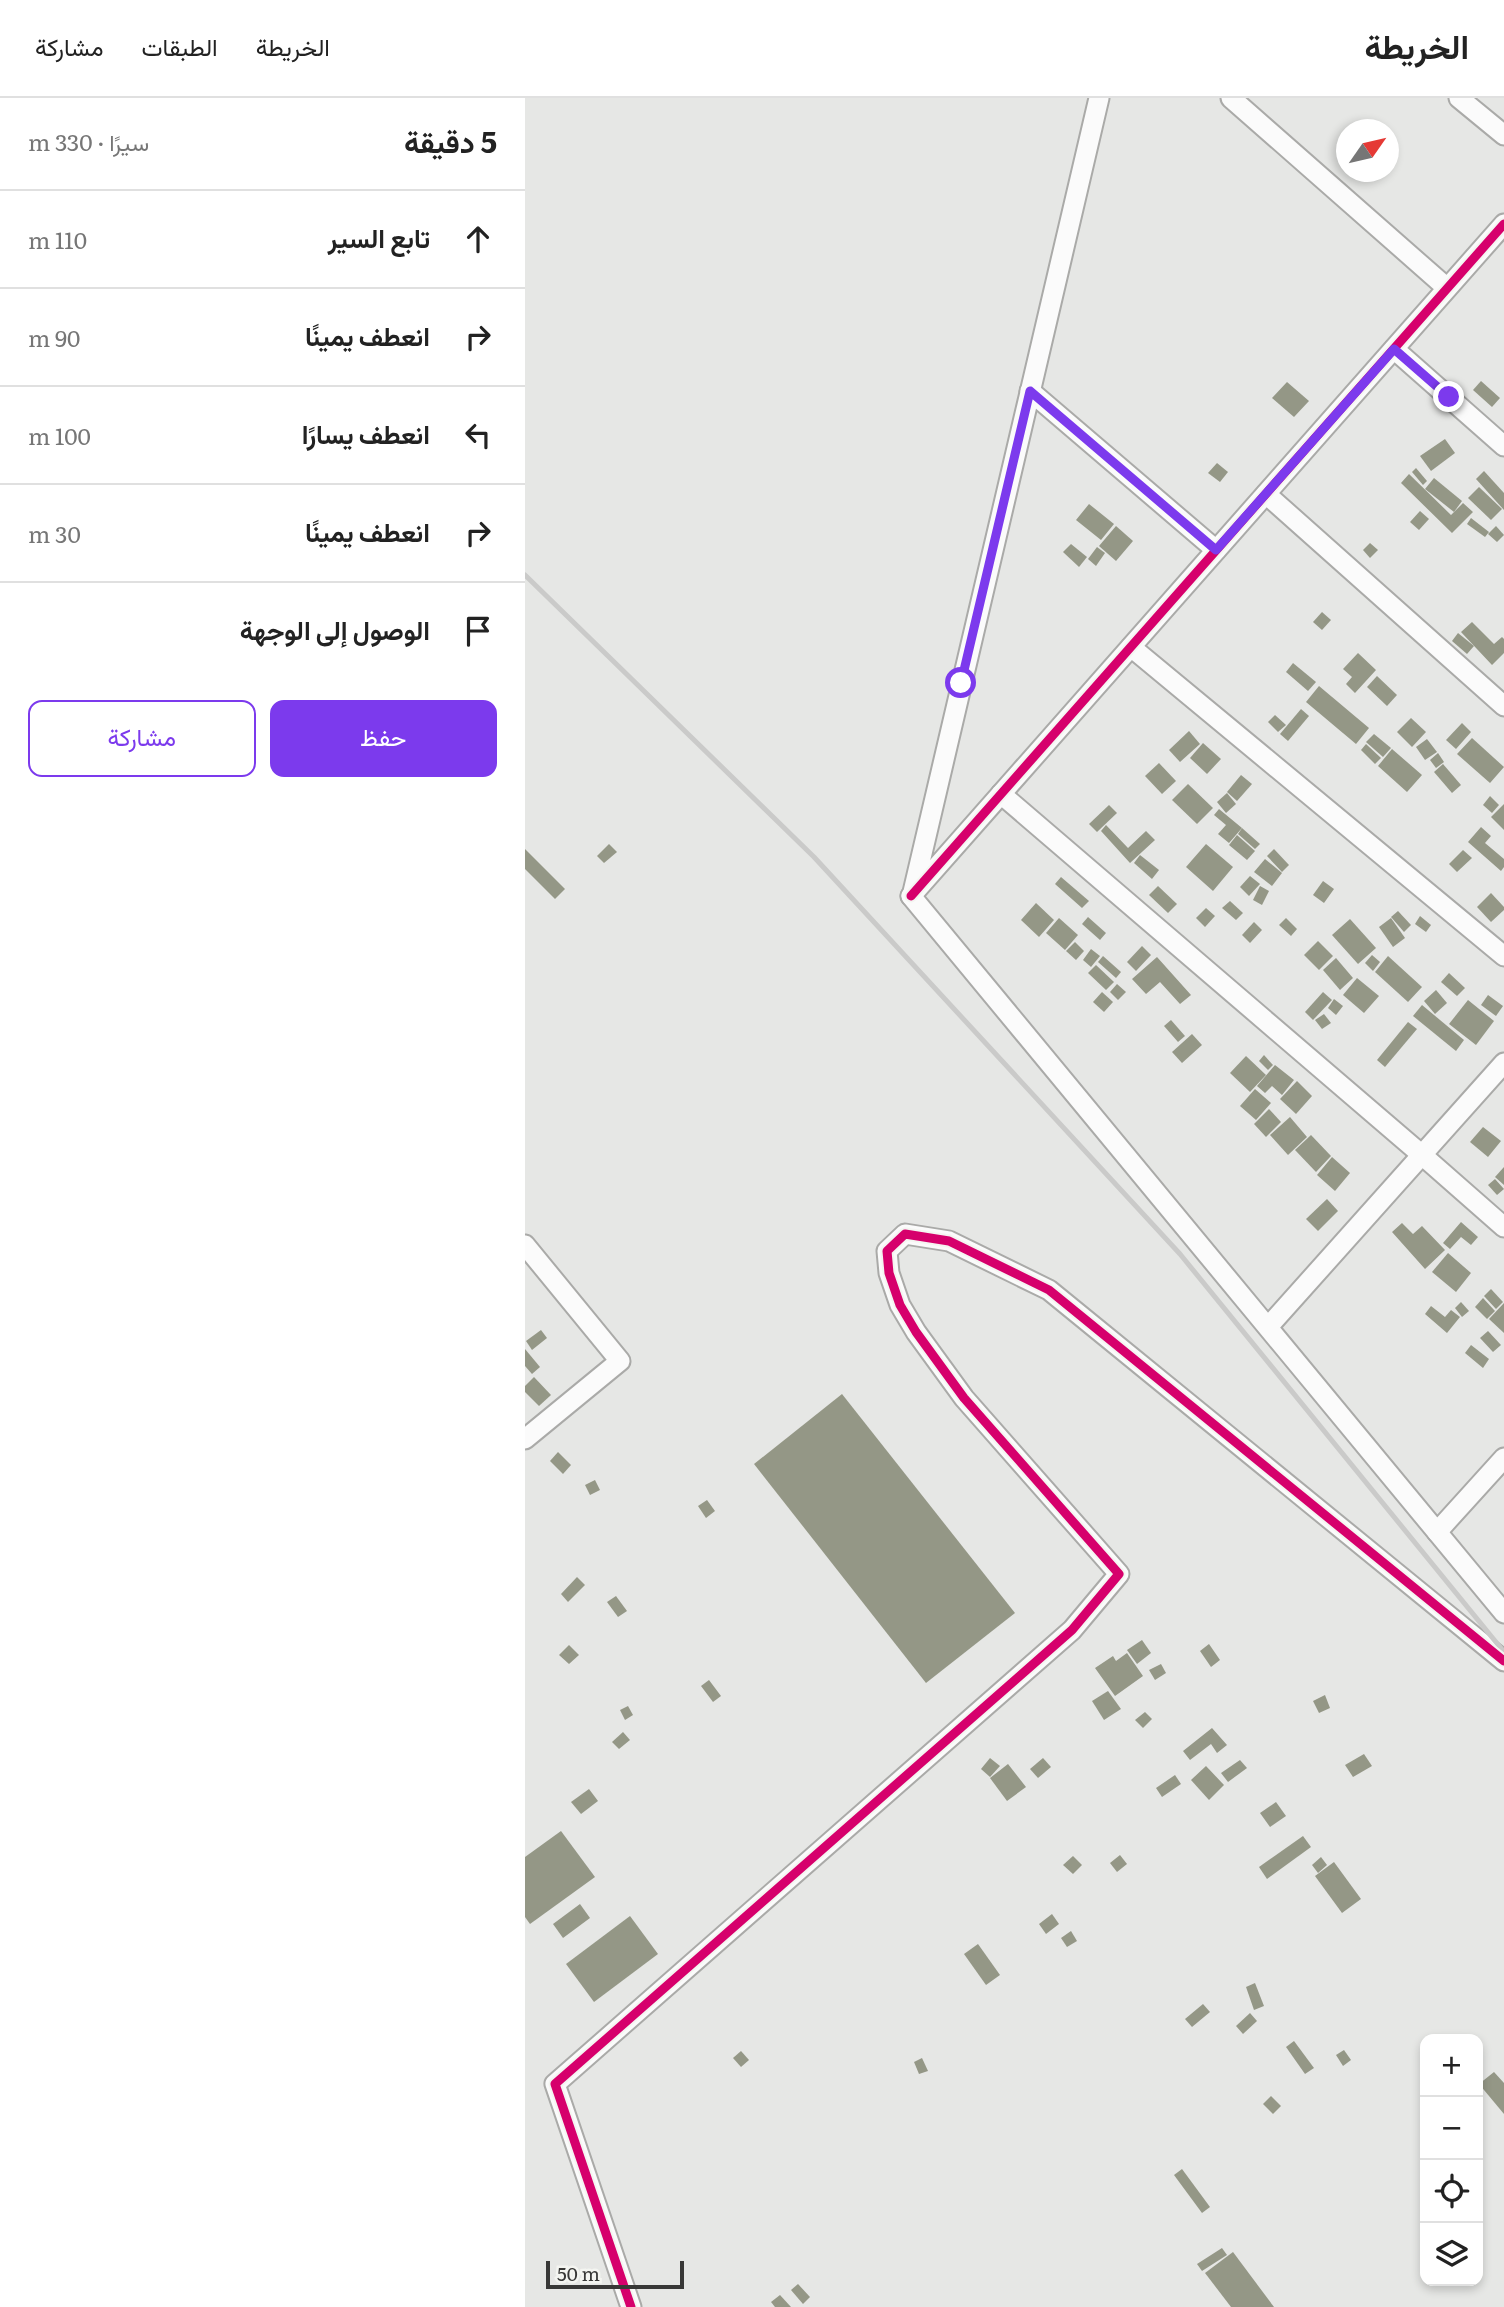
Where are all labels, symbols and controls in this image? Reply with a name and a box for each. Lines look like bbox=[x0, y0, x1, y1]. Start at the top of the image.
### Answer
text: الخريطة bbox=[1365, 20, 1469, 69]
text: مشاركة bbox=[35, 28, 103, 63]
text: الطبقات bbox=[141, 28, 218, 63]
text: الخريطة bbox=[256, 28, 330, 63]
text: 5 دقيقة bbox=[404, 118, 497, 162]
north arrow bbox=[1336, 119, 1399, 182]
text: سيرًا · 330 m bbox=[28, 124, 149, 158]
text: تابع السير bbox=[328, 217, 430, 256]
icon: ahead bbox=[459, 220, 497, 258]
text: 110 m bbox=[28, 222, 87, 256]
text: انعطف يمينًا bbox=[305, 315, 430, 354]
icon: right bbox=[459, 318, 497, 356]
text: 90 m bbox=[28, 320, 80, 354]
route end bbox=[1433, 381, 1464, 412]
text: انعطف يسارًا bbox=[302, 413, 430, 452]
icon: left bbox=[459, 416, 497, 454]
text: 100 m bbox=[28, 418, 91, 452]
text: انعطف يمينًا bbox=[305, 511, 430, 550]
icon: right bbox=[459, 514, 497, 552]
text: 30 m bbox=[28, 516, 81, 550]
text: الوصول إلى الوجهة bbox=[240, 609, 430, 648]
icon: arrive bbox=[459, 612, 497, 650]
route start bbox=[945, 667, 976, 698]
button: مشاركة bbox=[28, 700, 256, 777]
button: حفظ bbox=[270, 700, 497, 777]
map controls bbox=[1420, 2034, 1483, 2286]
button: + bbox=[1420, 2034, 1483, 2097]
button: − bbox=[1420, 2097, 1483, 2160]
button: locate bbox=[1420, 2160, 1483, 2223]
button: layers bbox=[1420, 2223, 1483, 2286]
scale bar bbox=[546, 2258, 684, 2290]
text: 50 m bbox=[557, 2259, 600, 2287]

